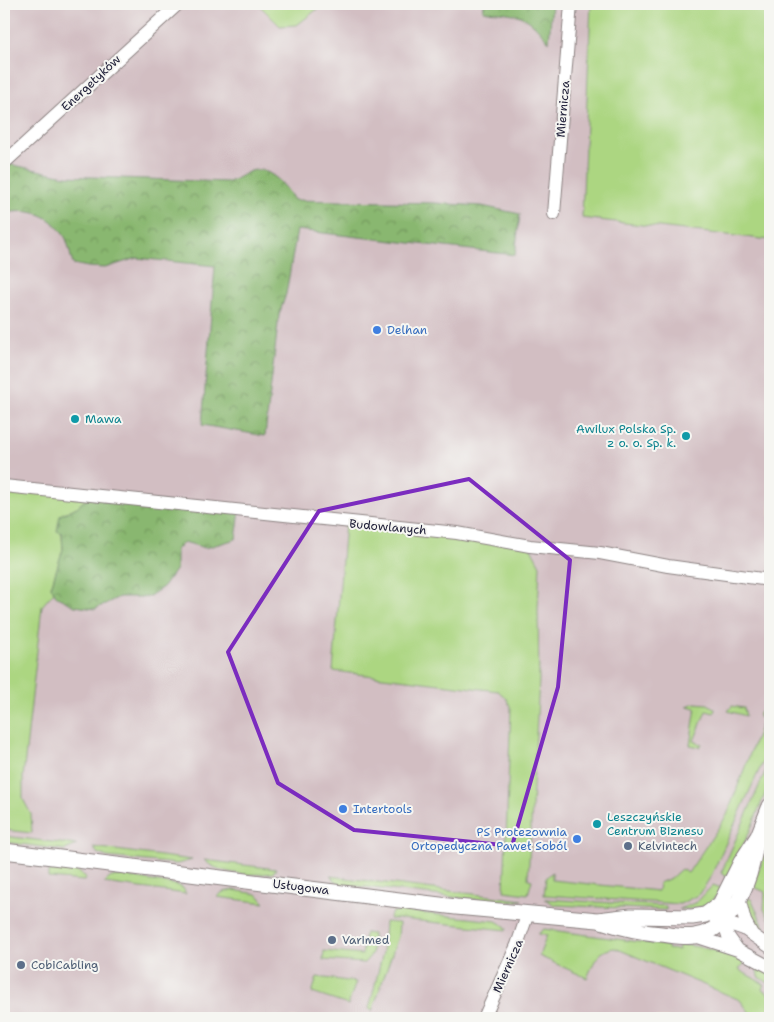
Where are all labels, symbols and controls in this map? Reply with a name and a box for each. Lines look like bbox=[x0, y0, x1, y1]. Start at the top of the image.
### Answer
street label: Energetyków bbox=[58, 51, 125, 115]
street label: Miernicza bbox=[553, 79, 574, 138]
place label: Delhan bbox=[387, 322, 427, 338]
marker: Delhan bbox=[371, 324, 383, 336]
place label: Mawa bbox=[85, 411, 122, 427]
marker: Mawa bbox=[69, 413, 81, 425]
place label: Awilux Polska Sp. z o. o. Sp. k. bbox=[576, 421, 676, 451]
marker: Awilux Polska Sp. z o. o. Sp. k. bbox=[680, 430, 692, 442]
street label: Budowlanych bbox=[349, 516, 427, 538]
place label: Intertools bbox=[353, 801, 412, 817]
marker: Intertools bbox=[337, 803, 349, 815]
place label: Leszczyńskie Centrum Biznesu bbox=[607, 809, 704, 839]
marker: Leszczyńskie Centrum Biznesu bbox=[591, 818, 603, 830]
place label: PS Protezownia Ortopedyczna Paweł Soból bbox=[411, 824, 568, 854]
marker: PS Protezownia Ortopedyczna Paweł Soból bbox=[571, 833, 583, 845]
place label: Kelvintech bbox=[638, 838, 697, 854]
marker: Kelvintech bbox=[622, 840, 634, 852]
street label: Usługowa bbox=[272, 876, 331, 898]
place label: Varimed bbox=[342, 932, 390, 948]
marker: Varimed bbox=[326, 934, 338, 946]
street label: Miernicza bbox=[489, 936, 527, 995]
place label: CobiCabling bbox=[31, 957, 99, 973]
marker: CobiCabling bbox=[15, 959, 27, 971]

